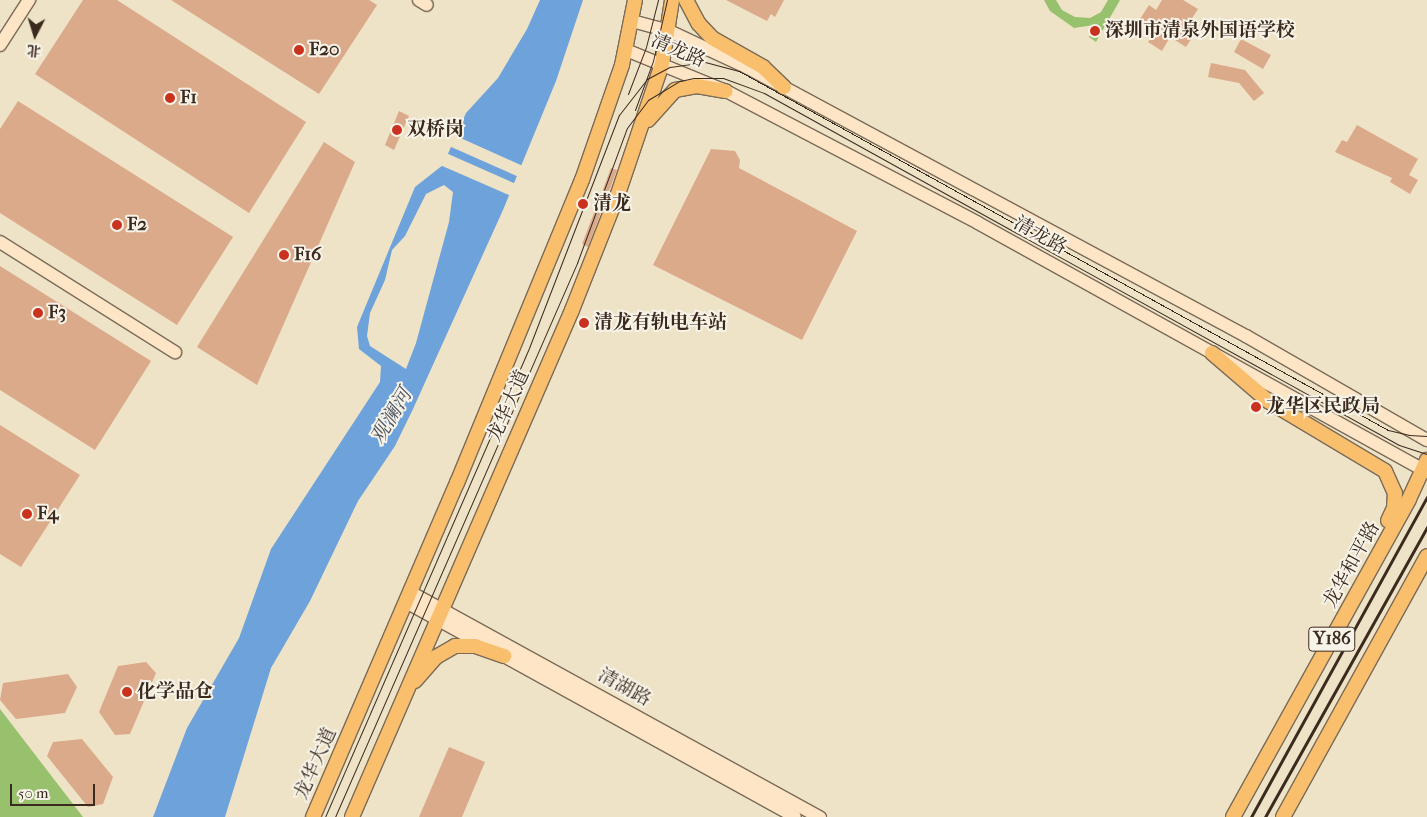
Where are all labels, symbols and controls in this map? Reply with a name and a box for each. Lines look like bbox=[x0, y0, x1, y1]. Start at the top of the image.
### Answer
north arrow bbox=[10, 10, 60, 60]
place label: 深圳市清泉外国语学校 bbox=[1105, 20, 1295, 42]
marker: 深圳市清泉外国语学校 bbox=[1089, 25, 1101, 37]
street label: 清龙路 bbox=[647, 29, 709, 73]
place label: F20 bbox=[309, 39, 339, 61]
text: 北 bbox=[26, 41, 41, 60]
marker: F20 bbox=[293, 44, 305, 56]
place label: F1 bbox=[180, 87, 197, 109]
marker: F1 bbox=[164, 92, 176, 104]
place label: 双桥岗 bbox=[407, 119, 464, 141]
marker: 双桥岗 bbox=[391, 124, 403, 136]
place label: 清龙 bbox=[593, 193, 631, 215]
marker: 清龙 bbox=[577, 198, 589, 210]
street label: 清龙路 bbox=[1010, 212, 1070, 260]
place label: F2 bbox=[127, 214, 147, 236]
marker: F2 bbox=[111, 219, 123, 231]
place label: F16 bbox=[294, 244, 321, 266]
marker: F16 bbox=[278, 249, 290, 261]
place label: F3 bbox=[48, 302, 66, 324]
marker: F3 bbox=[32, 307, 44, 319]
place label: 清龙有轨电车站 bbox=[594, 312, 727, 334]
marker: 清龙有轨电车站 bbox=[578, 317, 590, 329]
street label: 龙华大道 bbox=[483, 367, 535, 445]
water label: 观澜河 bbox=[365, 384, 417, 448]
place label: 龙华区民政局 bbox=[1266, 396, 1380, 418]
marker: 龙华区民政局 bbox=[1250, 401, 1262, 413]
place label: F4 bbox=[37, 503, 58, 525]
marker: F4 bbox=[21, 508, 33, 520]
street label: 龙华和平路 bbox=[1319, 518, 1385, 612]
road number: Y186 bbox=[1308, 624, 1356, 654]
street label: 清湖路 bbox=[594, 664, 654, 712]
place label: 化学品仓 bbox=[137, 681, 213, 703]
marker: 化学品仓 bbox=[121, 686, 133, 698]
street label: 龙华大道 bbox=[290, 725, 342, 803]
scale bar bbox=[12, 774, 98, 806]
text: 50 m bbox=[18, 784, 48, 802]

